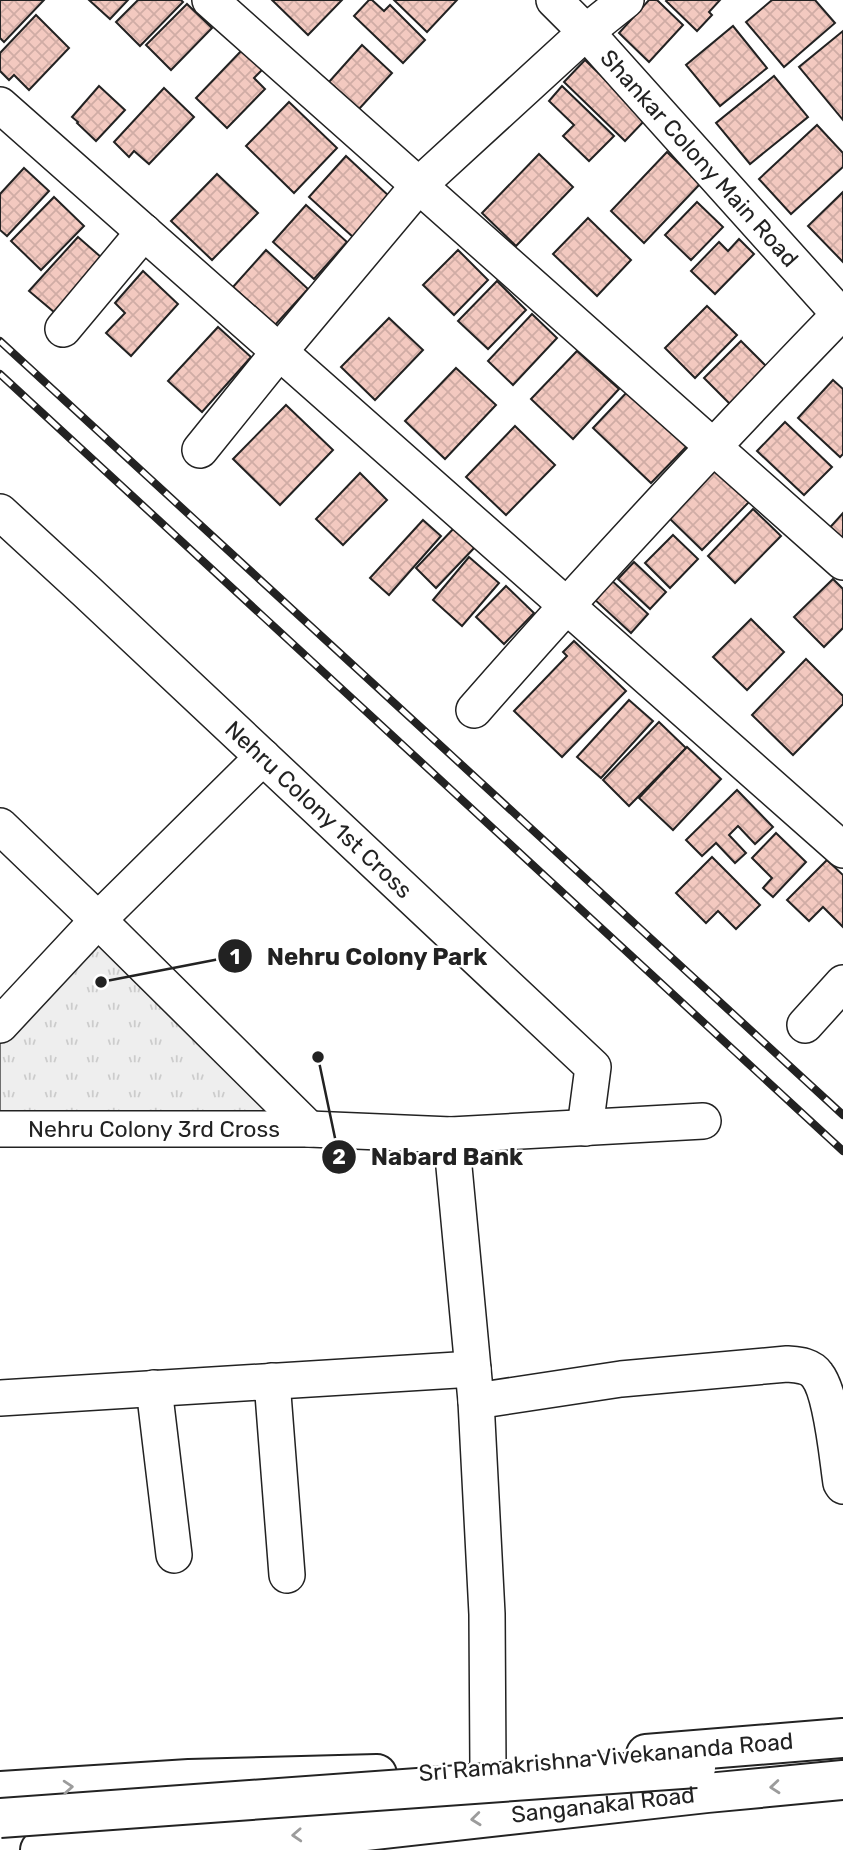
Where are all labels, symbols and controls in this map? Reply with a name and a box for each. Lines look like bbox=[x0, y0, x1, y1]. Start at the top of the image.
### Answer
street label: Shankar Colony Main Road bbox=[595, 44, 804, 273]
street label: Nehru Colony 1st Cross bbox=[219, 715, 418, 904]
callout: Nehru Colony Park bbox=[218, 934, 502, 979]
text: Nehru Colony Park bbox=[267, 943, 487, 971]
text: 1 bbox=[230, 944, 240, 969]
street label: Nehru Colony 3rd Cross bbox=[28, 1115, 280, 1143]
callout: Nabard Bank bbox=[322, 1135, 537, 1180]
text: Nabard Bank bbox=[371, 1143, 523, 1171]
text: 2 bbox=[332, 1144, 346, 1169]
street label: Sri Ramakrishna Vivekananda Road bbox=[418, 1727, 794, 1787]
one-way arrow bbox=[769, 1779, 781, 1794]
one-way arrow bbox=[63, 1780, 74, 1795]
street label: Sanganakal Road bbox=[510, 1780, 696, 1829]
one-way arrow bbox=[470, 1812, 482, 1827]
one-way arrow bbox=[291, 1827, 302, 1842]

